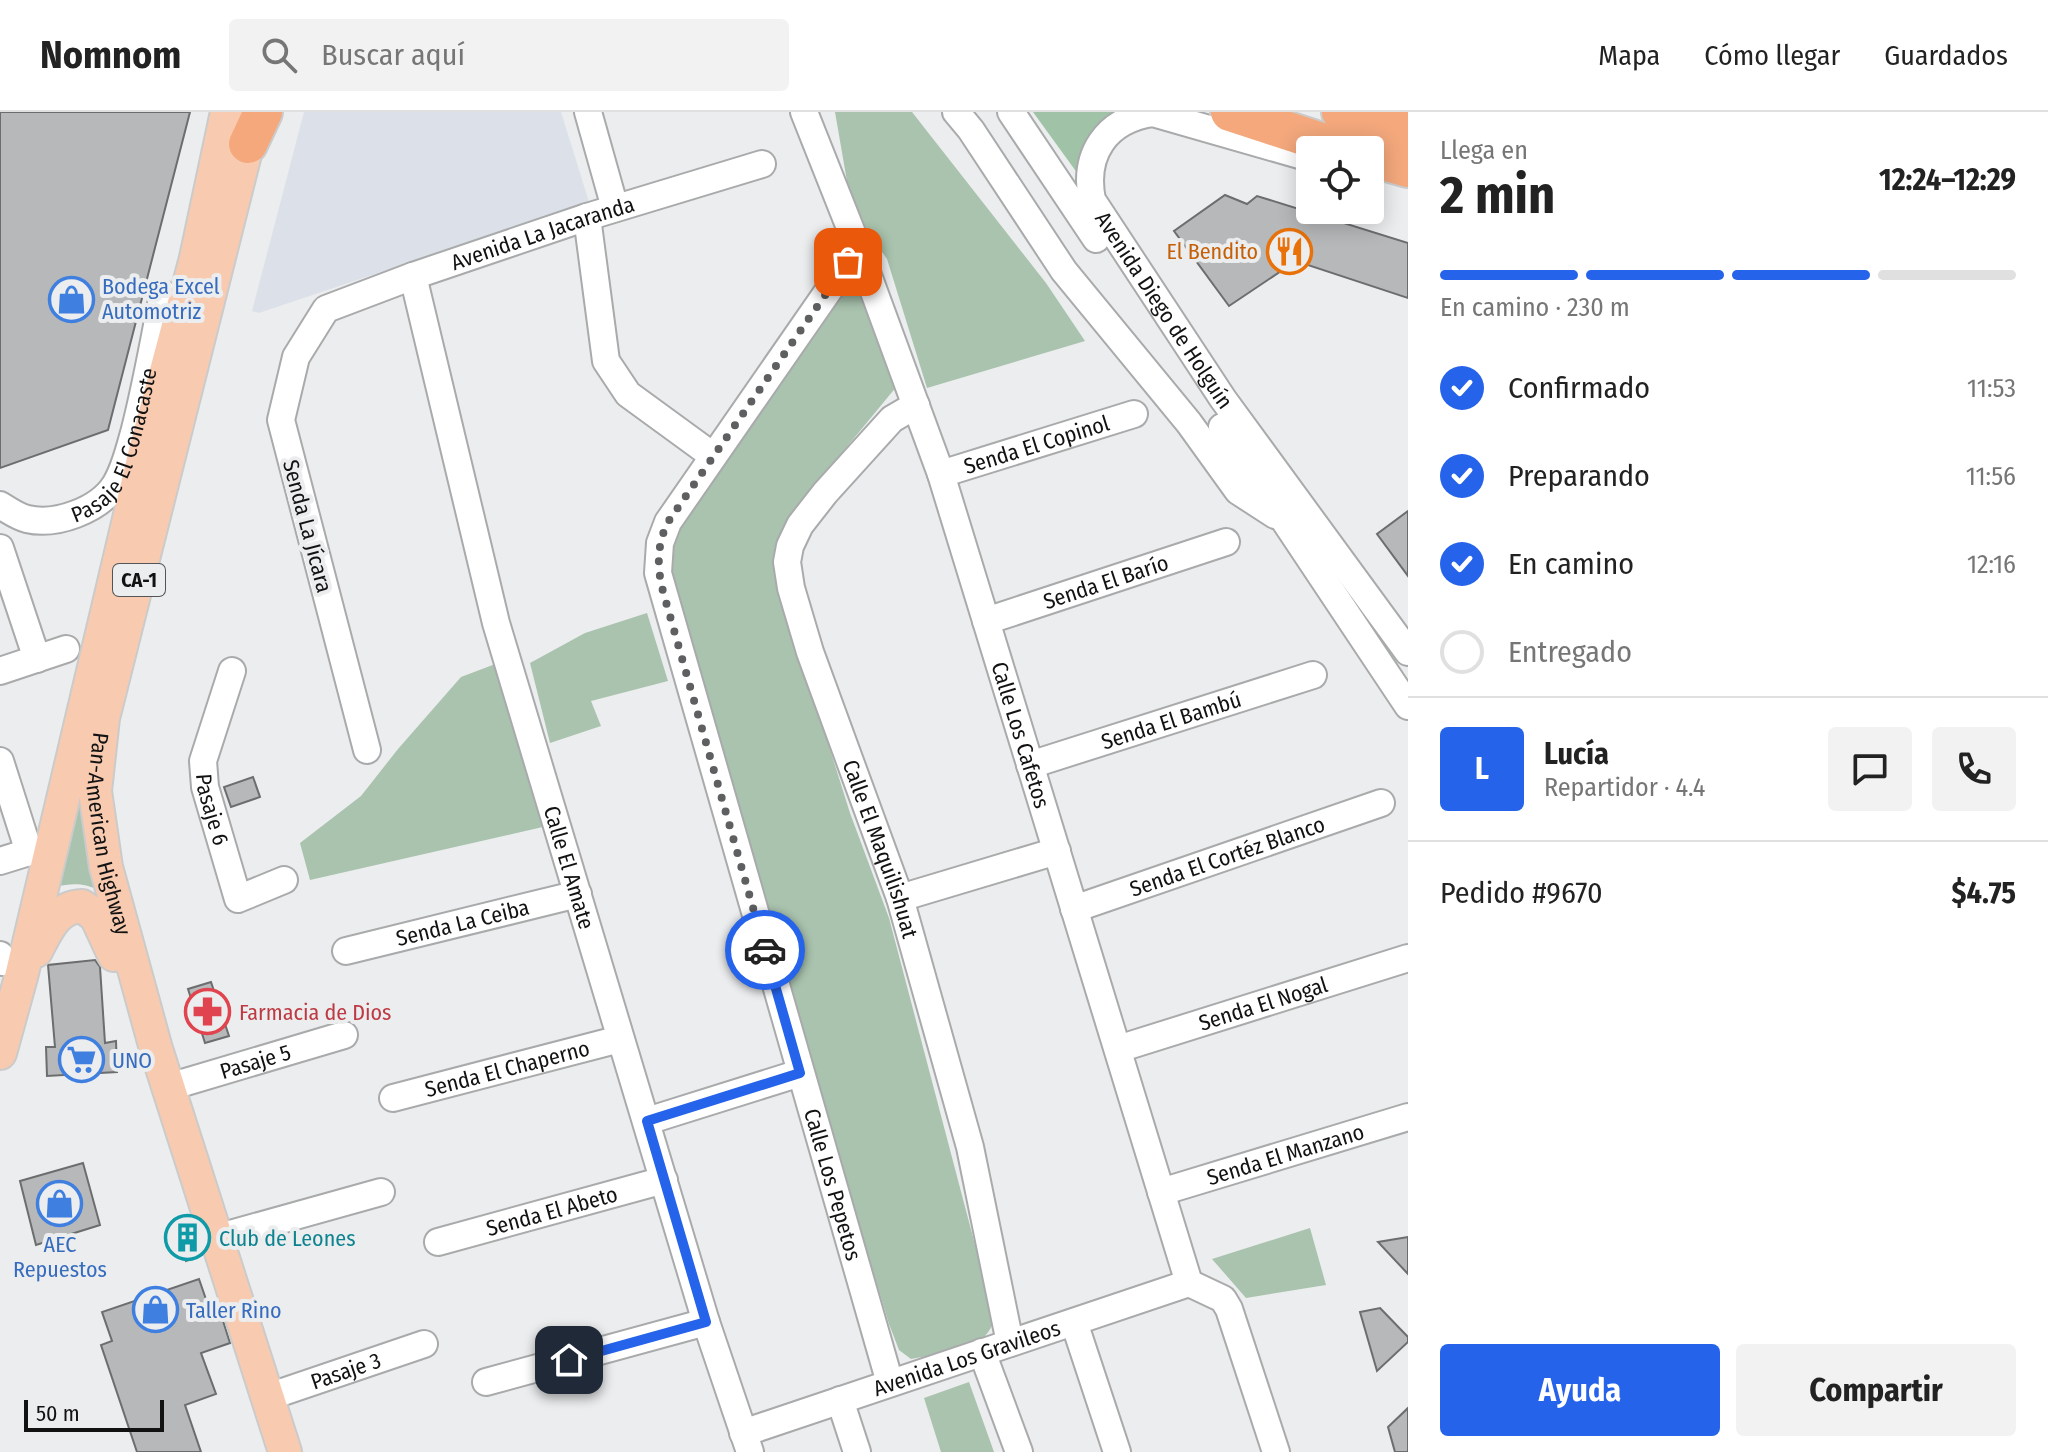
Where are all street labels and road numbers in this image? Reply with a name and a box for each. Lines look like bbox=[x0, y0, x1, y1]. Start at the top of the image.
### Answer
street label: Avenida La Jacaranda bbox=[448, 190, 637, 276]
street label: Avenida Diego de Holguín bbox=[1089, 207, 1239, 414]
street label: Pasaje El Conacaste bbox=[67, 366, 162, 528]
street label: Senda El Copinol bbox=[961, 409, 1113, 480]
street label: Senda La Jícara bbox=[277, 457, 338, 595]
street label: Senda El Barío bbox=[1040, 549, 1172, 615]
road number: CA-1 bbox=[113, 564, 165, 596]
street label: Calle Los Cafetos bbox=[985, 659, 1056, 811]
street label: Senda El Bambú bbox=[1098, 686, 1245, 756]
street label: Pan-American Highway bbox=[80, 731, 137, 938]
street label: Calle El Maquilishuat bbox=[837, 756, 924, 942]
street label: Pasaje 6 bbox=[190, 773, 234, 849]
street label: Calle El Amate bbox=[538, 803, 600, 932]
street label: Senda El Cortéz Blanco bbox=[1126, 810, 1328, 903]
street label: Senda La Ceiba bbox=[393, 893, 532, 952]
street label: Senda El Nogal bbox=[1195, 971, 1331, 1037]
street label: Senda El Chaperno bbox=[422, 1034, 593, 1103]
street label: Pasaje 5 bbox=[217, 1039, 294, 1085]
street label: Calle Los Pepetos bbox=[798, 1106, 867, 1264]
street label: Senda El Manzano bbox=[1204, 1118, 1367, 1191]
street label: Senda El Abeto bbox=[483, 1180, 621, 1242]
street label: Avenida Los Gravileos bbox=[870, 1314, 1064, 1402]
street label: Pasaje 3 bbox=[307, 1347, 384, 1396]

